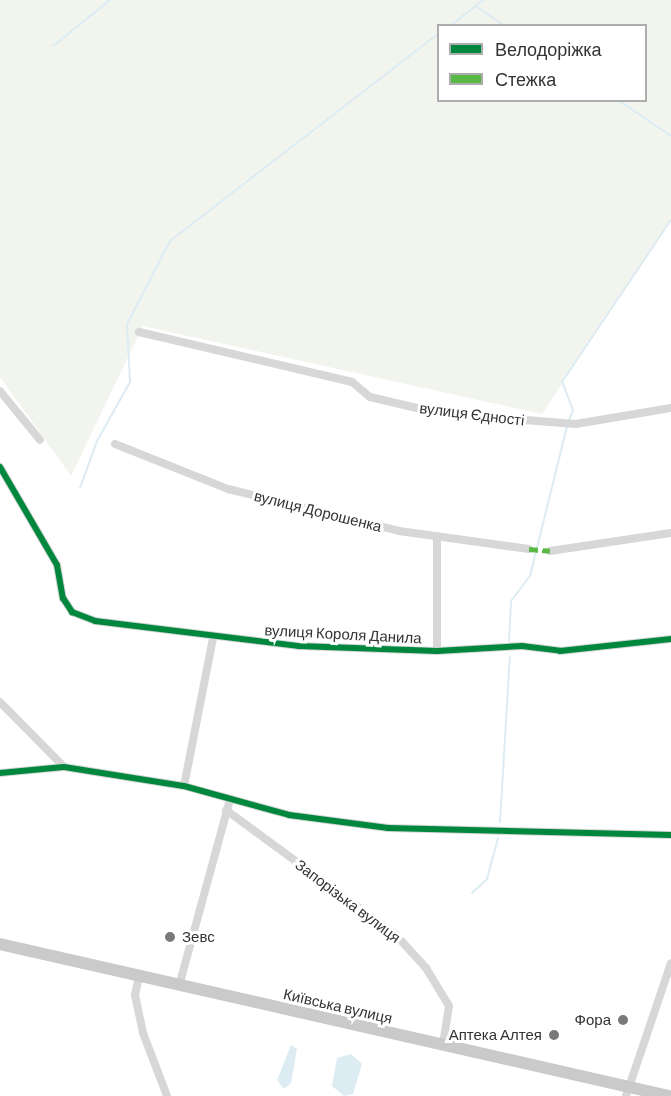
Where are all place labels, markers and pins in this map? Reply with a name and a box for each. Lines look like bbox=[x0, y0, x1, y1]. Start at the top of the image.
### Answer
place label: Зевс bbox=[182, 928, 215, 946]
marker: Зевс bbox=[163, 930, 177, 944]
place label: Фора bbox=[575, 1011, 611, 1029]
marker: Фора bbox=[616, 1013, 630, 1027]
place label: Аптека Алтея bbox=[449, 1026, 542, 1044]
marker: Аптека Алтея bbox=[547, 1028, 561, 1042]

